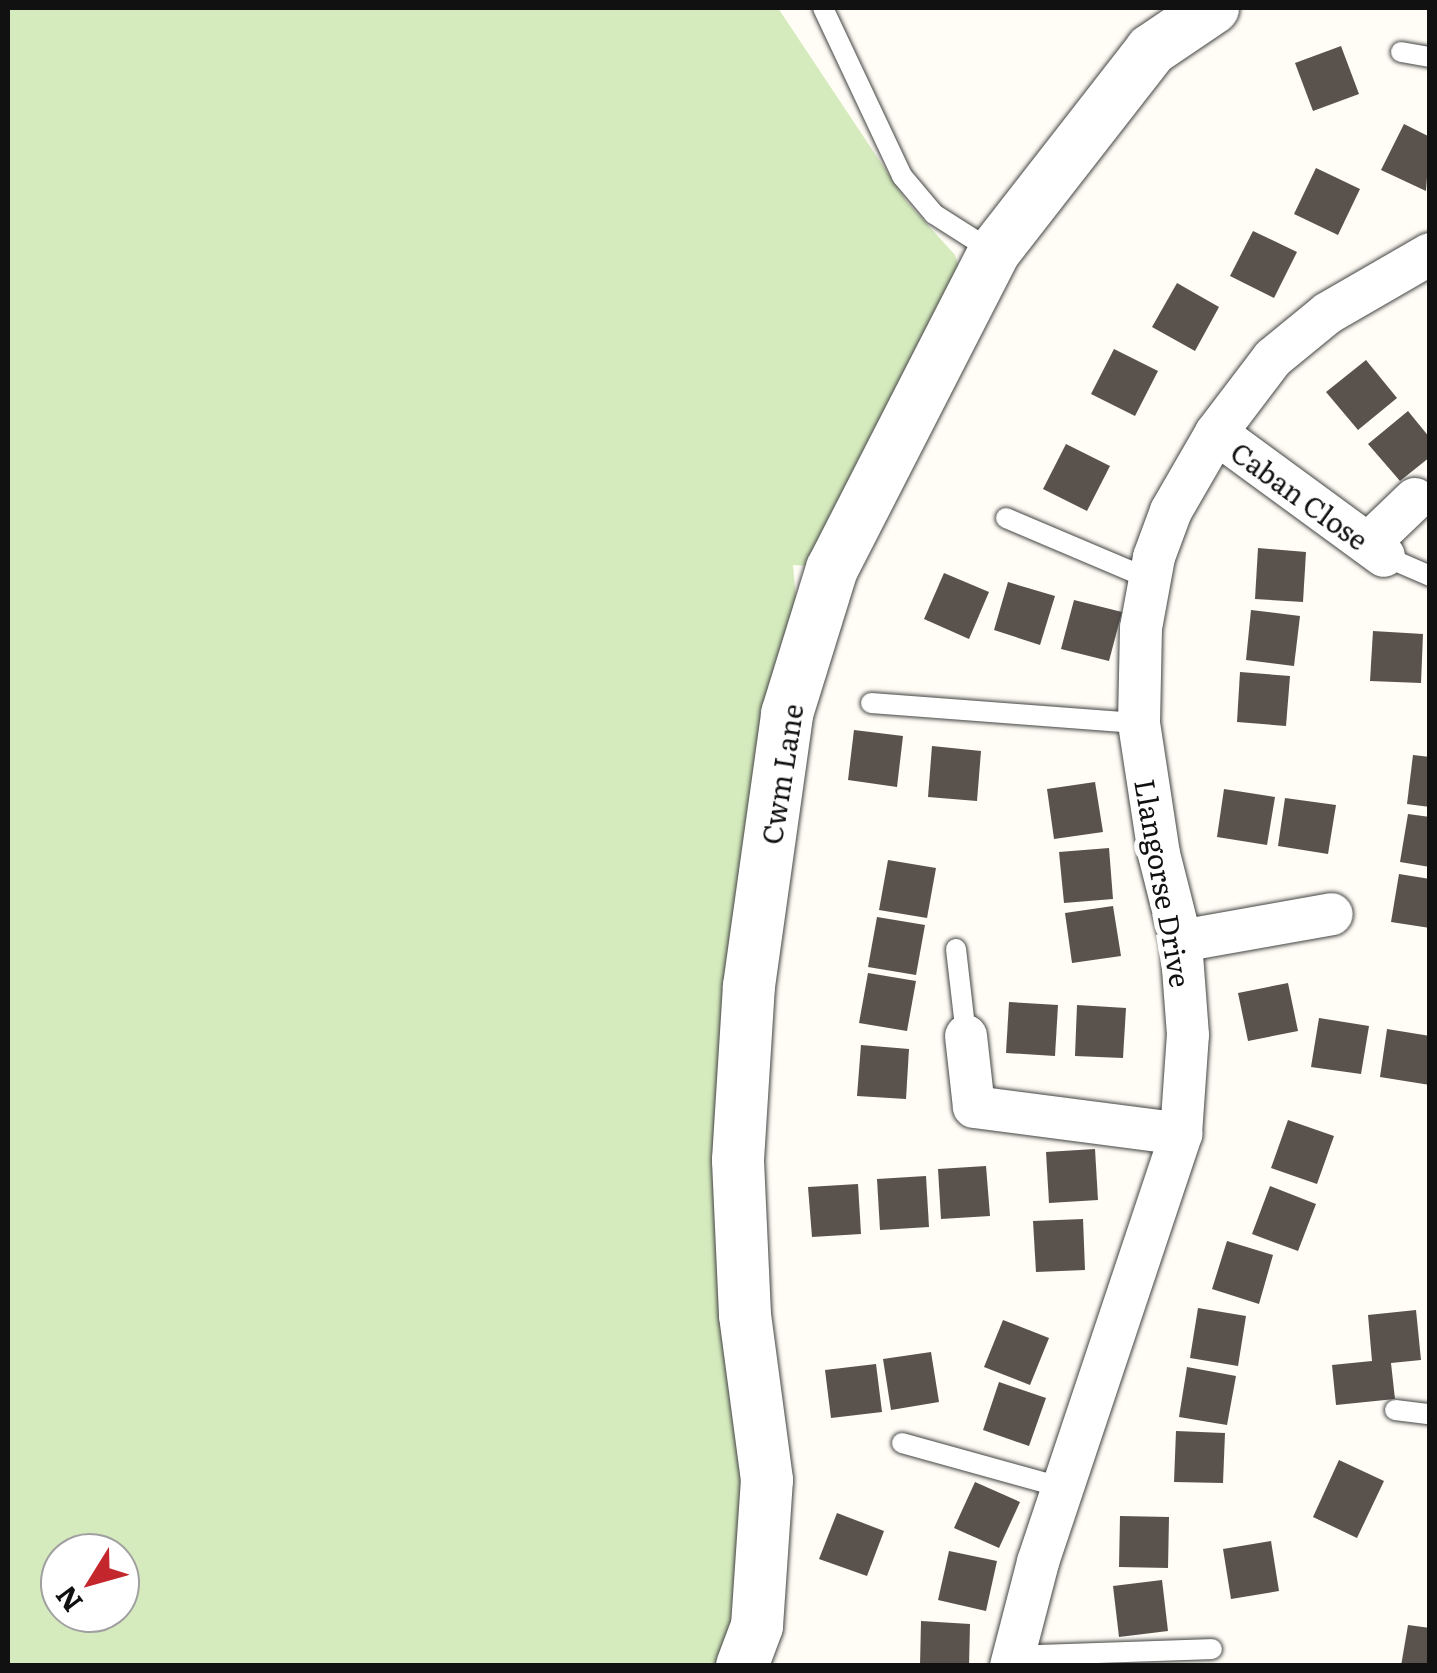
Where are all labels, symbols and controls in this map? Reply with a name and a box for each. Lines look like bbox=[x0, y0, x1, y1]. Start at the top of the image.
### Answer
street label: Caban Close bbox=[1225, 434, 1375, 556]
street label: Cwm Lane bbox=[753, 701, 809, 847]
street label: Llangorse Drive bbox=[1129, 776, 1199, 990]
north arrow bbox=[40, 1533, 140, 1633]
text: N bbox=[44, 1578, 91, 1622]

